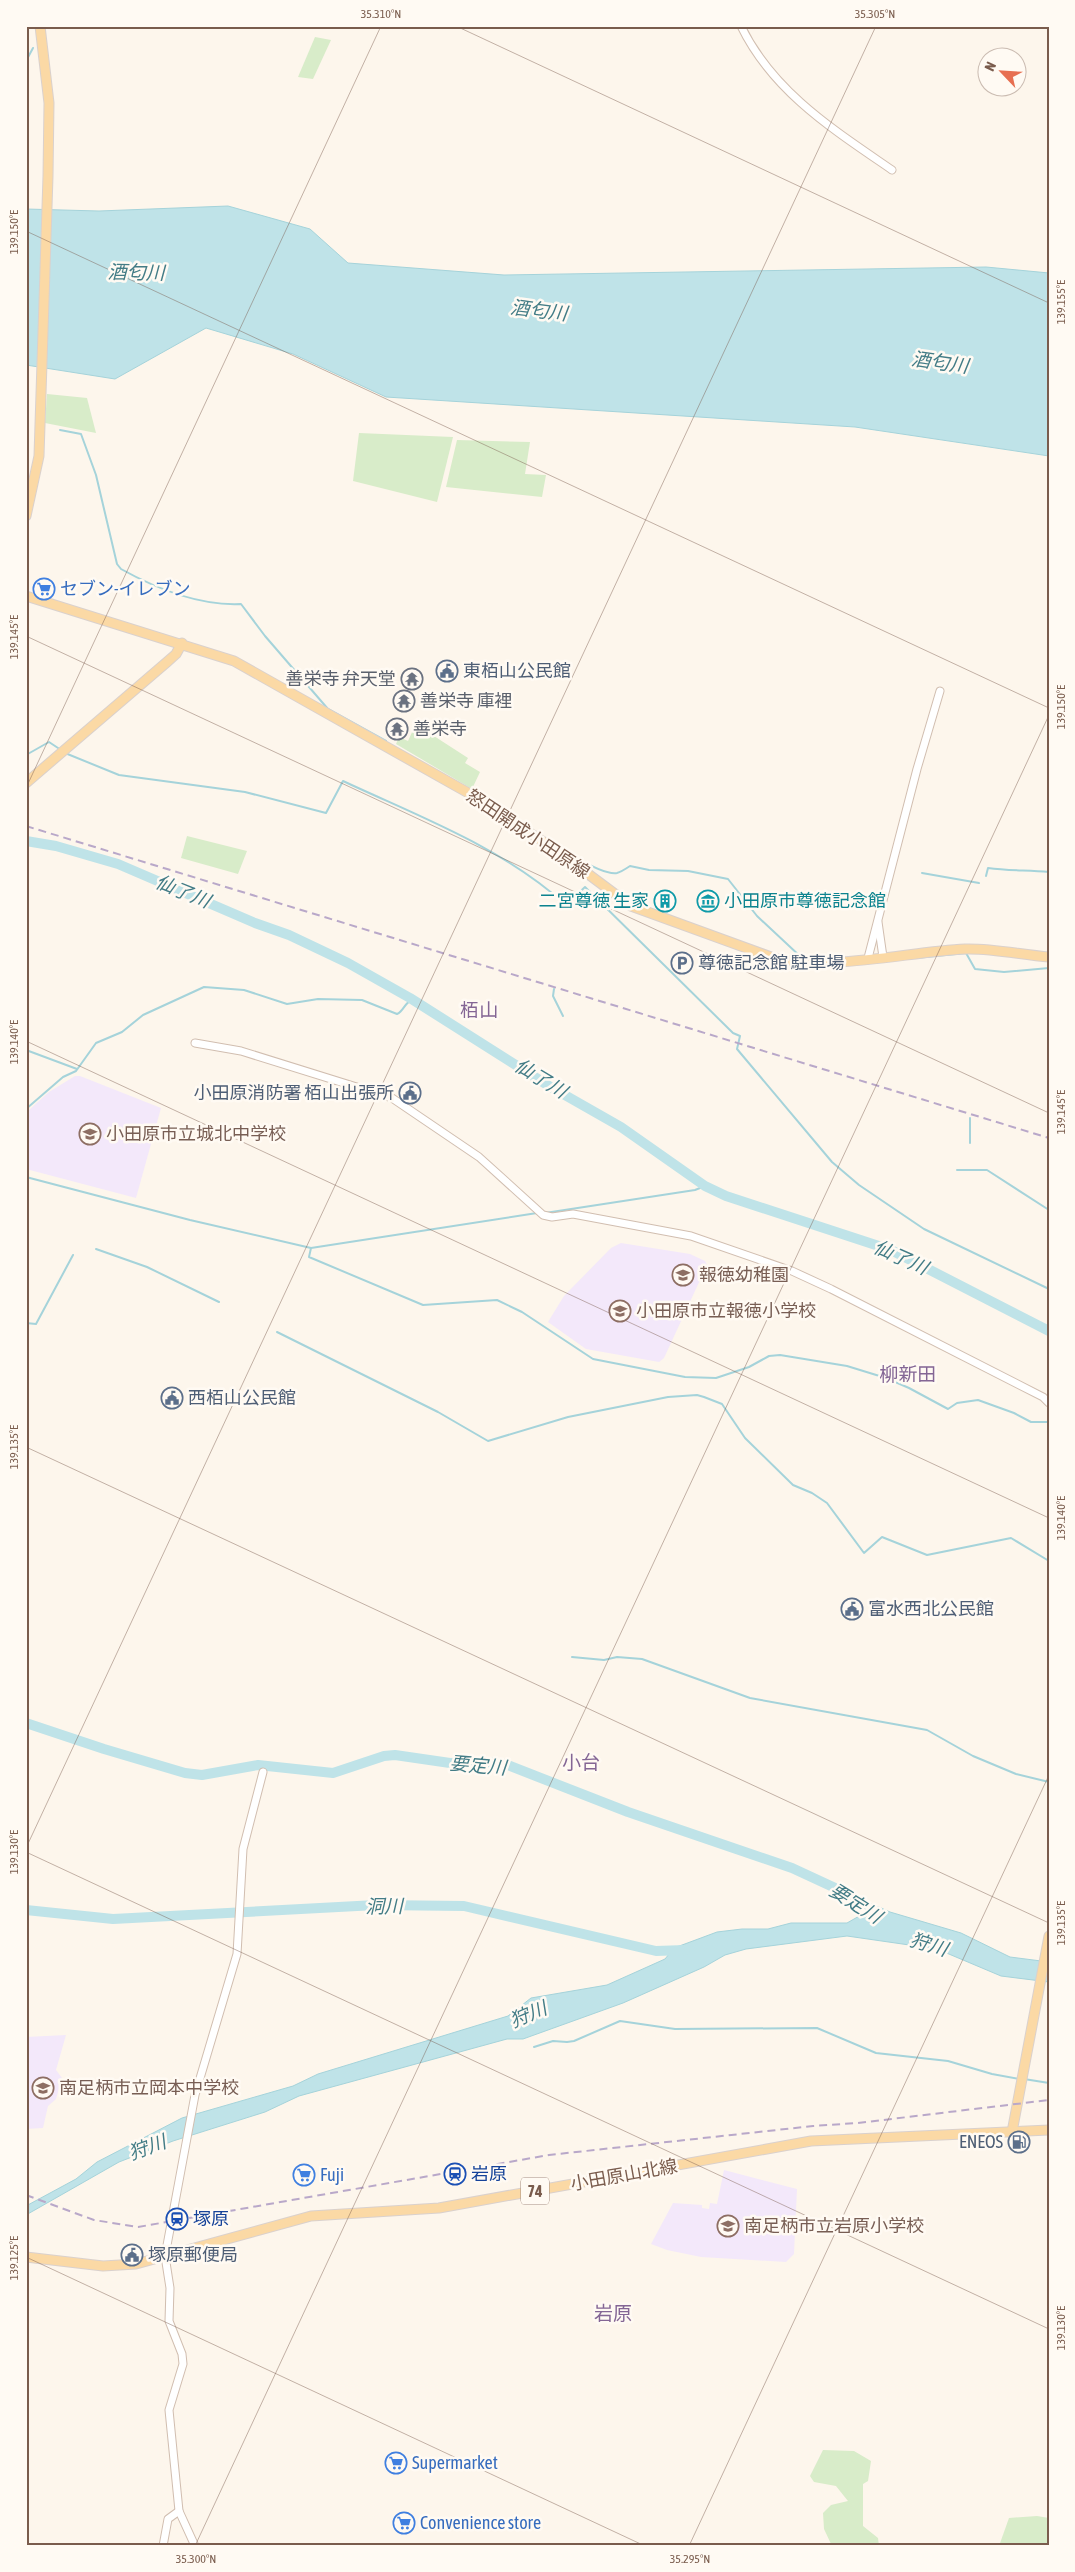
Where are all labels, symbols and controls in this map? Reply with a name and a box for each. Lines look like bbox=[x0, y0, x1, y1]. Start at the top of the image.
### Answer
text: 35.310°N bbox=[361, 7, 401, 21]
text: 35.305°N bbox=[855, 7, 895, 21]
north arrow bbox=[978, 48, 1028, 98]
text: N bbox=[981, 59, 999, 74]
text: 139.150°E bbox=[7, 210, 21, 254]
water label: 酒匂川 bbox=[107, 261, 167, 284]
text: 139.155°E bbox=[1054, 280, 1068, 324]
water label: 酒匂川 bbox=[509, 296, 571, 325]
water label: 酒匂川 bbox=[910, 347, 972, 377]
supermarket icon: セブン-イレブン bbox=[32, 577, 56, 601]
place label: セブン-イレブン bbox=[60, 578, 191, 599]
text: 139.145°E bbox=[7, 615, 21, 659]
public building icon: 東栢山公民館 bbox=[435, 659, 459, 683]
place label: 東栢山公民館 bbox=[463, 660, 571, 681]
temple icon: 善栄寺 弁天堂 bbox=[400, 667, 424, 691]
place label: 善栄寺 弁天堂 bbox=[286, 668, 396, 689]
text: 139.150°E bbox=[1054, 685, 1068, 729]
temple icon: 善栄寺 庫裡 bbox=[392, 689, 416, 713]
place label: 善栄寺 庫裡 bbox=[420, 690, 512, 711]
temple icon: 善栄寺 bbox=[385, 717, 409, 741]
place label: 善栄寺 bbox=[413, 718, 467, 739]
street label: 怒田開成小田原線 bbox=[463, 785, 594, 883]
water label: 仙了川 bbox=[152, 870, 215, 913]
building icon: 二宮尊徳 生家 bbox=[653, 889, 677, 913]
museum icon: 小田原市尊徳記念館 bbox=[696, 889, 720, 913]
place label: 二宮尊徳 生家 bbox=[539, 890, 649, 911]
place label: 小田原市尊徳記念館 bbox=[724, 890, 886, 911]
parking icon: 尊徳記念館 駐車場 bbox=[670, 951, 694, 975]
place label: 尊徳記念館 駐車場 bbox=[698, 952, 844, 973]
district label: 栢山 bbox=[460, 999, 498, 1021]
text: 139.140°E bbox=[7, 1020, 21, 1064]
water label: 仙了川 bbox=[511, 1054, 573, 1103]
public building icon: 小田原消防署 栢山出張所 bbox=[398, 1081, 422, 1105]
place label: 小田原消防署 栢山出張所 bbox=[194, 1082, 394, 1103]
text: 139.145°E bbox=[1054, 1090, 1068, 1134]
school or university icon: 小田原市立城北中学校 bbox=[78, 1122, 102, 1146]
place label: 小田原市立城北中学校 bbox=[106, 1123, 286, 1144]
water label: 仙了川 bbox=[870, 1235, 933, 1279]
school or university icon: 報徳幼稚園 bbox=[671, 1263, 695, 1287]
place label: 報徳幼稚園 bbox=[699, 1264, 789, 1285]
school or university icon: 小田原市立報徳小学校 bbox=[608, 1299, 632, 1323]
place label: 小田原市立報徳小学校 bbox=[636, 1300, 816, 1321]
district label: 柳新田 bbox=[879, 1363, 937, 1385]
public building icon: 西栢山公民館 bbox=[160, 1386, 184, 1410]
place label: 西栢山公民館 bbox=[188, 1387, 296, 1408]
text: 139.135°E bbox=[7, 1425, 21, 1469]
text: 139.140°E bbox=[1054, 1496, 1068, 1540]
public building icon: 富水西北公民館 bbox=[840, 1597, 864, 1621]
place label: 富水西北公民館 bbox=[868, 1598, 994, 1619]
district label: 小台 bbox=[562, 1751, 600, 1773]
water label: 要定川 bbox=[449, 1752, 509, 1779]
text: 139.130°E bbox=[7, 1830, 21, 1874]
water label: 要定川 bbox=[826, 1879, 888, 1928]
water label: 洞川 bbox=[365, 1895, 405, 1917]
text: 139.135°E bbox=[1054, 1901, 1068, 1945]
water label: 狩川 bbox=[908, 1928, 952, 1961]
water label: 狩川 bbox=[506, 1996, 552, 2032]
school or university icon: 南足柄市立岡本中学校 bbox=[31, 2076, 55, 2100]
place label: 南足柄市立岡本中学校 bbox=[59, 2077, 239, 2098]
water label: 狩川 bbox=[125, 2129, 170, 2164]
fuel station icon: ENEOS bbox=[1007, 2130, 1031, 2154]
place label: ENEOS bbox=[959, 2131, 1003, 2152]
street label: 小田原山北線 bbox=[569, 2155, 679, 2194]
station icon: 岩原 bbox=[443, 2162, 467, 2186]
supermarket icon: Fuji bbox=[292, 2163, 316, 2187]
place label: 岩原 bbox=[471, 2163, 507, 2184]
place label: Fuji bbox=[320, 2164, 344, 2185]
road number: 74 bbox=[521, 2178, 549, 2204]
station icon: 塚原 bbox=[165, 2207, 189, 2231]
place label: 塚原 bbox=[193, 2208, 229, 2229]
school or university icon: 南足柄市立岩原小学校 bbox=[716, 2214, 740, 2238]
place label: 南足柄市立岩原小学校 bbox=[744, 2215, 924, 2236]
text: 139.125°E bbox=[7, 2236, 21, 2280]
public building icon: 塚原郵便局 bbox=[120, 2243, 144, 2267]
place label: 塚原郵便局 bbox=[148, 2244, 238, 2265]
district label: 岩原 bbox=[594, 2302, 632, 2324]
text: 139.130°E bbox=[1054, 2306, 1068, 2350]
supermarket icon: Supermarket bbox=[384, 2451, 408, 2475]
place label: Supermarket bbox=[412, 2452, 498, 2473]
supermarket icon: Convenience store bbox=[392, 2511, 416, 2535]
place label: Convenience store bbox=[420, 2512, 541, 2533]
text: 35.300°N bbox=[176, 2552, 216, 2566]
text: 35.295°N bbox=[670, 2552, 710, 2566]

